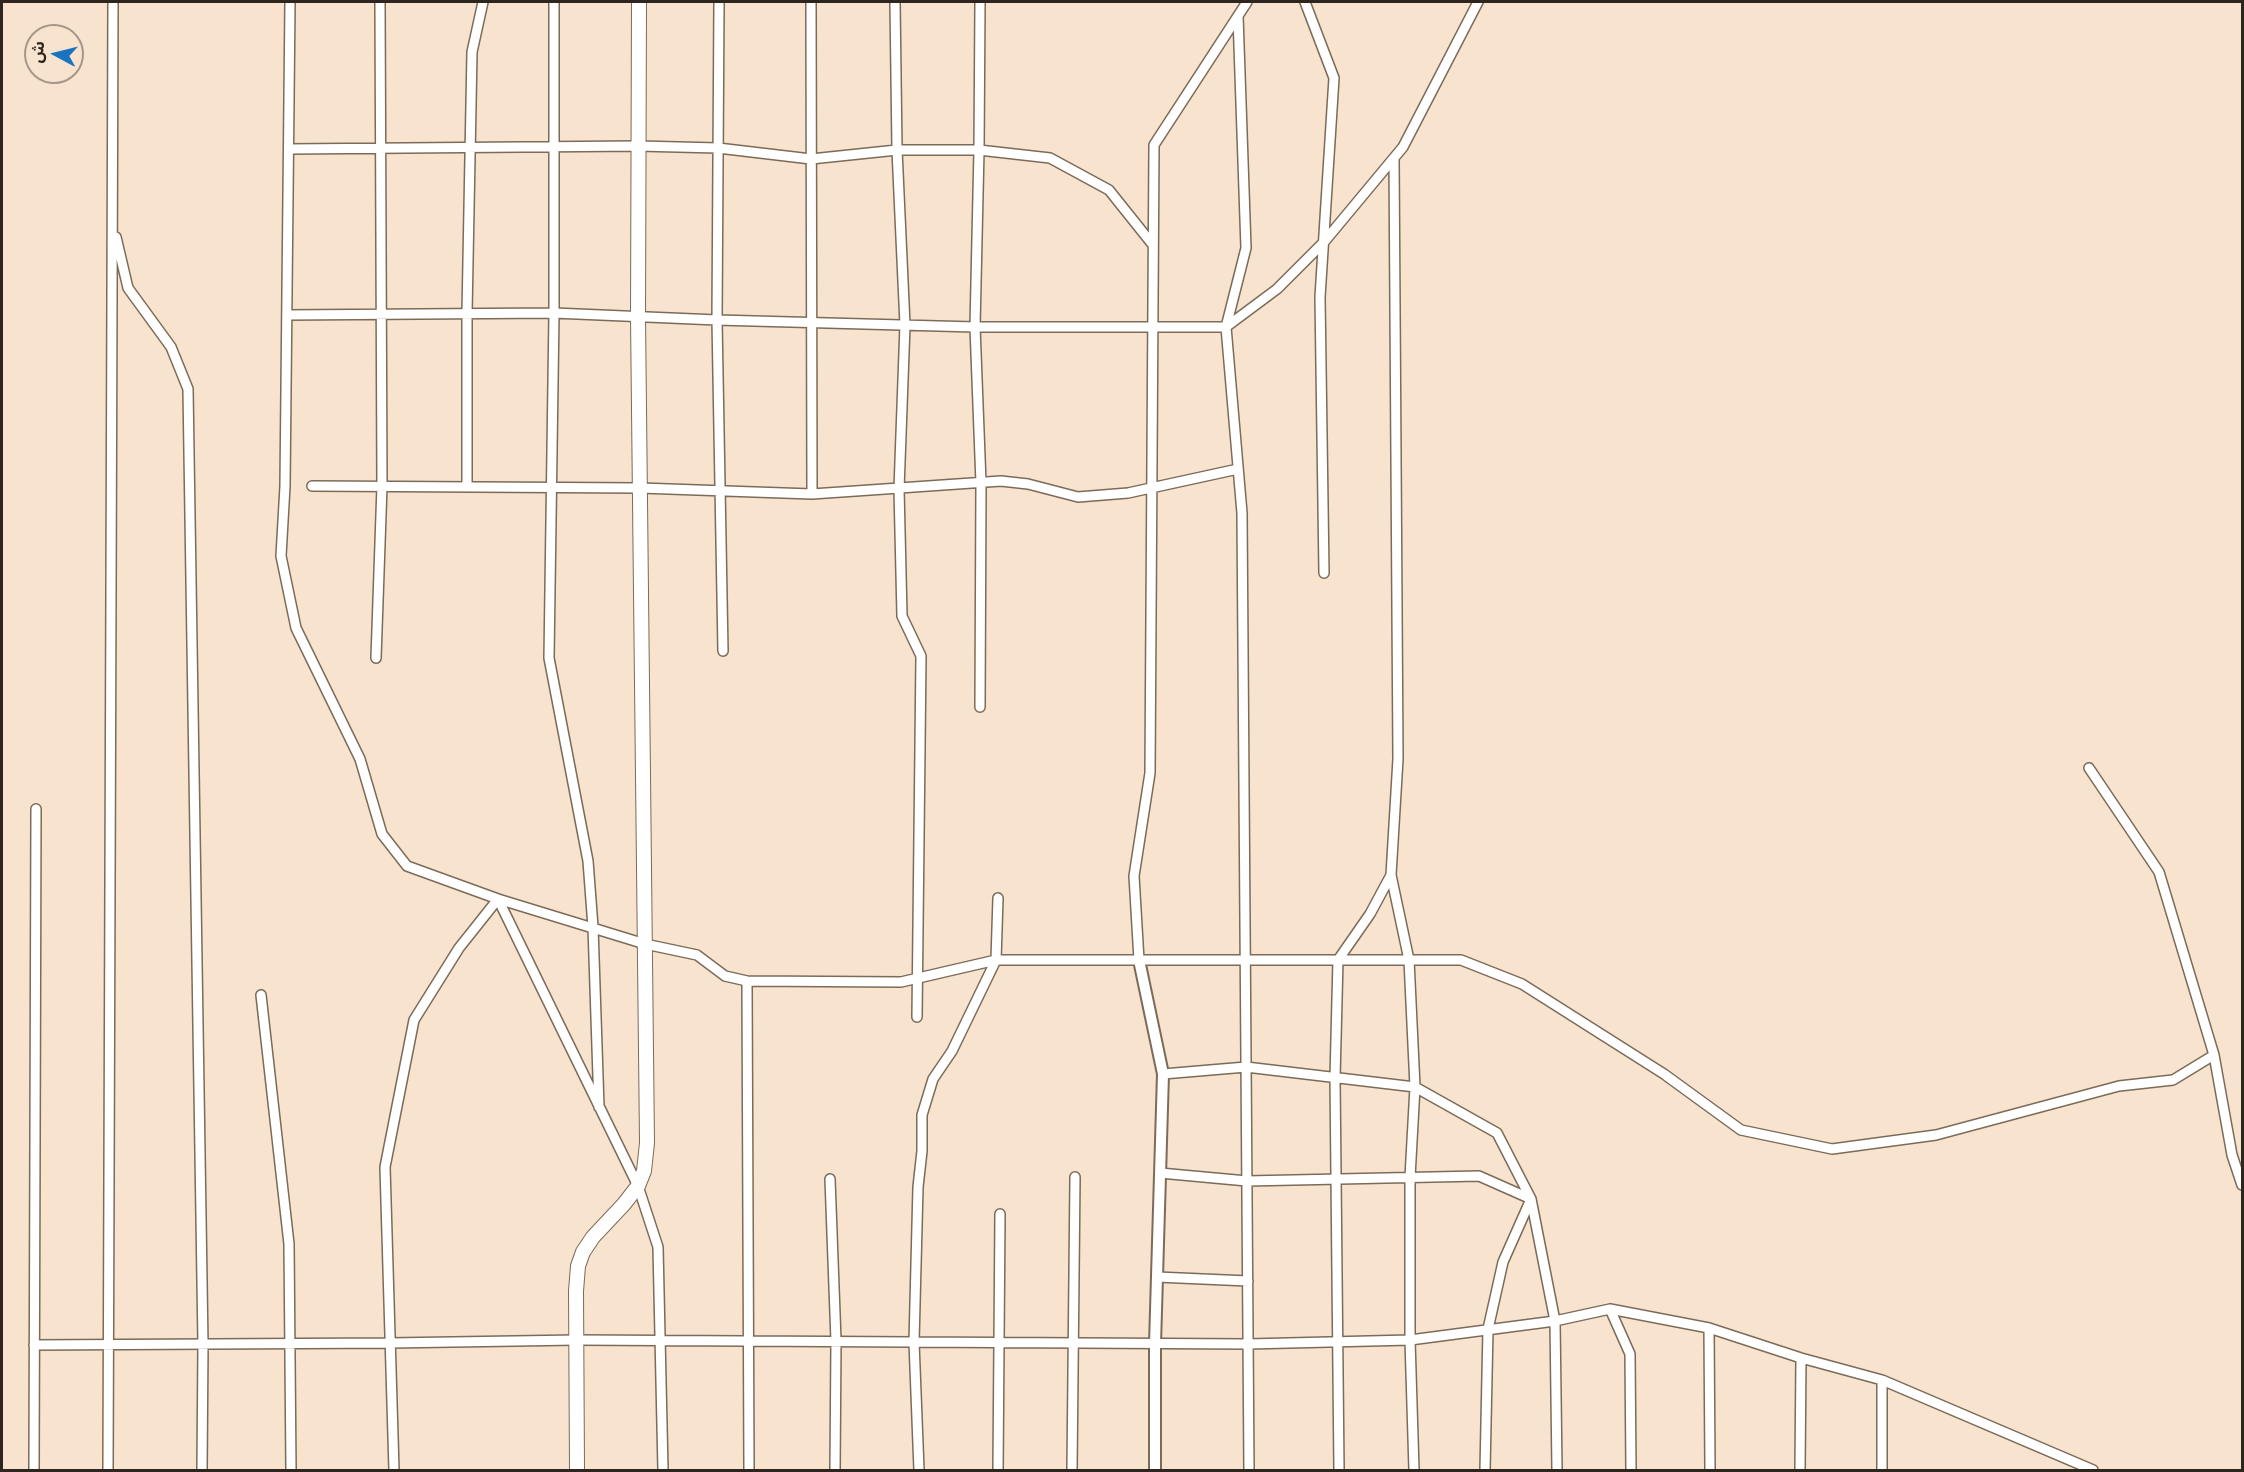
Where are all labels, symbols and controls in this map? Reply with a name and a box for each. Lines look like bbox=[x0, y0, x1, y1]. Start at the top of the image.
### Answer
north arrow bbox=[24, 24, 84, 84]
text: ش bbox=[27, 40, 48, 64]

